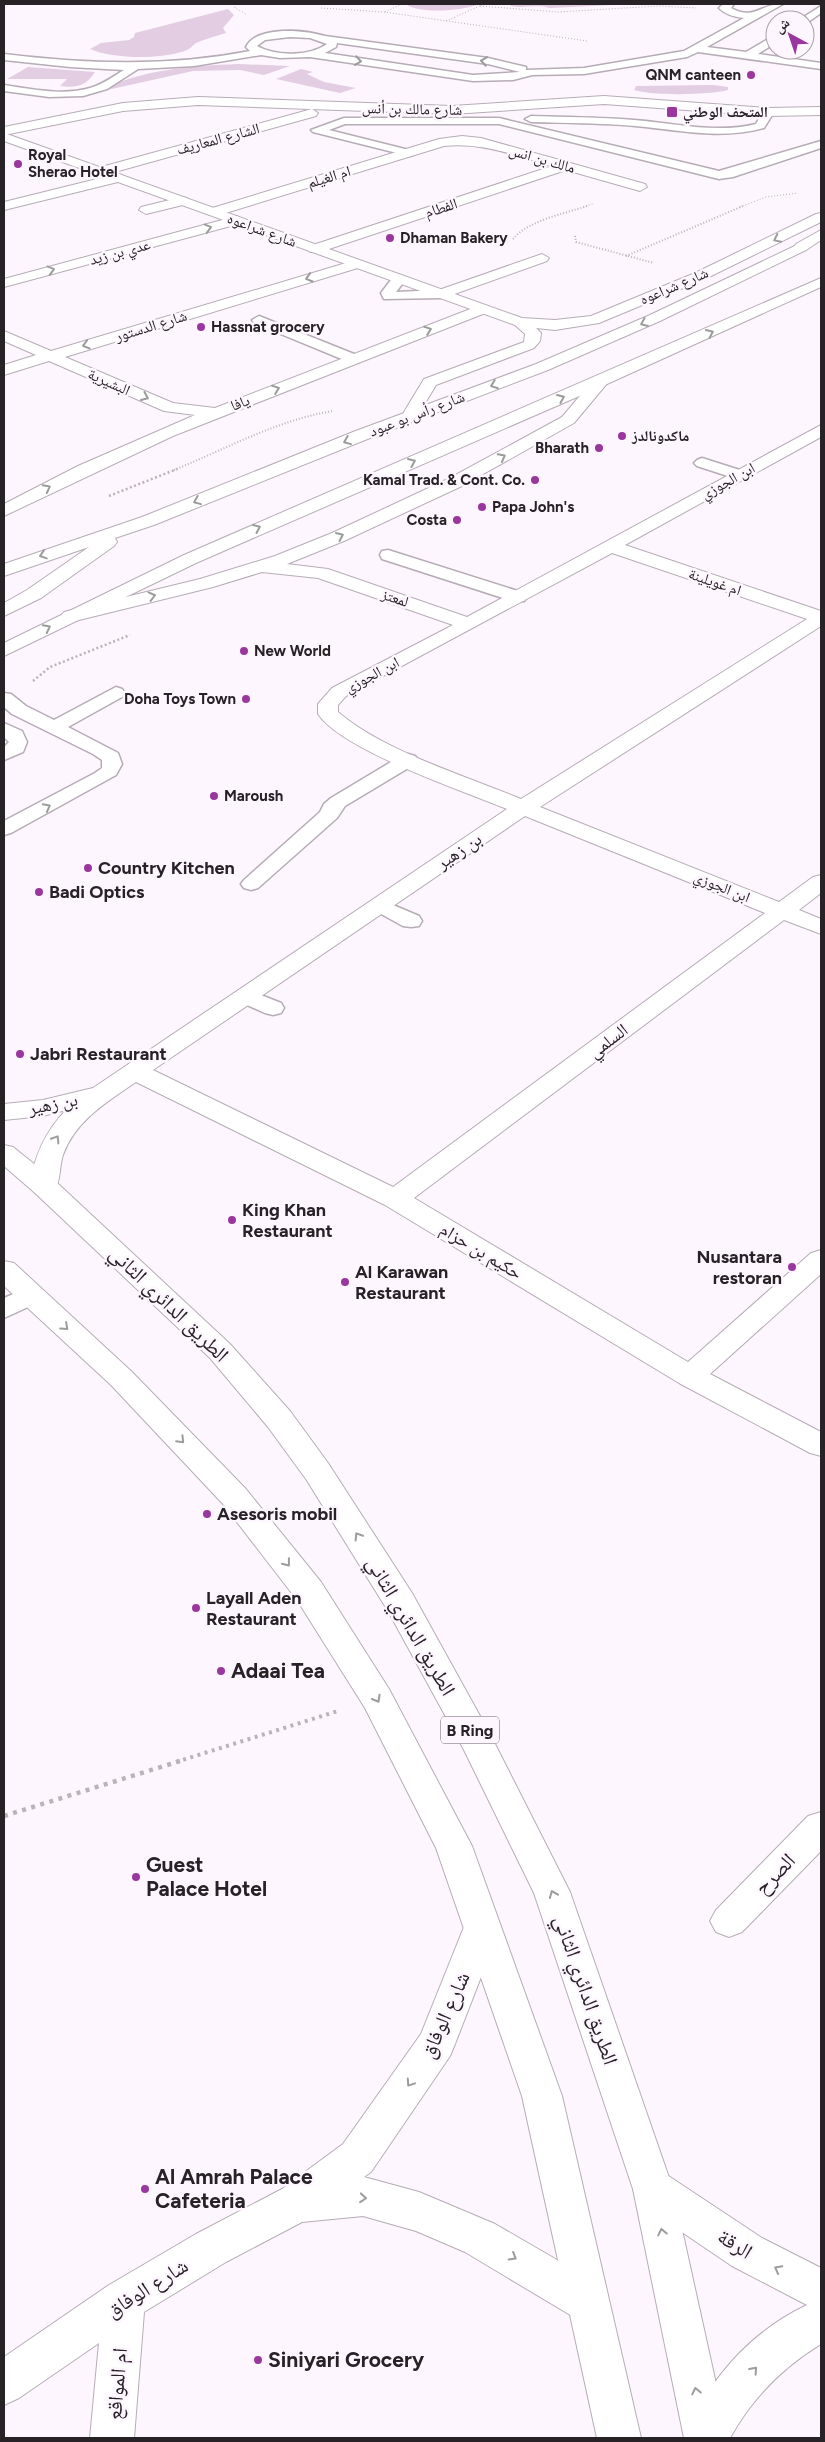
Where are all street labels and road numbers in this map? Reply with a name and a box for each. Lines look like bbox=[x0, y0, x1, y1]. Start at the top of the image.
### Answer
street label: شارع مالك بن أنس bbox=[362, 99, 462, 120]
street label: الشارع المعاريف bbox=[175, 119, 262, 160]
street label: مالك بن انس bbox=[507, 141, 577, 178]
street label: ام الغيلم bbox=[305, 162, 353, 193]
street label: الفطام bbox=[422, 194, 460, 223]
street label: شارع شراعوه bbox=[225, 209, 299, 252]
street label: عدي بن زيد bbox=[88, 235, 154, 271]
street label: شارع شراعوه bbox=[637, 264, 711, 309]
street label: شارع الدستور bbox=[112, 307, 190, 347]
street label: البشيرية bbox=[85, 365, 133, 399]
street label: شارع رأس بو عبود bbox=[367, 388, 468, 441]
street label: يافا bbox=[228, 391, 252, 415]
street label: ابن الجوزي bbox=[698, 459, 760, 506]
street label: ام غويلينة bbox=[686, 565, 744, 600]
street label: لمعتز bbox=[378, 585, 411, 611]
street label: ابن الجوزي bbox=[342, 653, 404, 699]
street label: بن زهير bbox=[431, 828, 486, 875]
street label: ابن الجوزي bbox=[690, 868, 753, 909]
street label: السلمي bbox=[584, 1019, 634, 1066]
street label: بن زهير bbox=[25, 1088, 80, 1120]
street label: حكيم بن حزام bbox=[435, 1218, 526, 1285]
street label: الطريق الدائري الثاني bbox=[101, 1240, 234, 1370]
street label: الطريق الدائري الثاني bbox=[358, 1552, 461, 1702]
road number: B Ring bbox=[441, 1716, 499, 1744]
street label: الصرح bbox=[749, 1848, 801, 1900]
street label: الطريق الدائري الثاني bbox=[545, 1912, 624, 2069]
street label: شارع الوفاق bbox=[414, 1968, 476, 2062]
street label: الرقة bbox=[713, 2223, 757, 2264]
street label: شارع الوفاق bbox=[101, 2253, 193, 2323]
street label: ام المواقع bbox=[101, 2347, 134, 2421]

